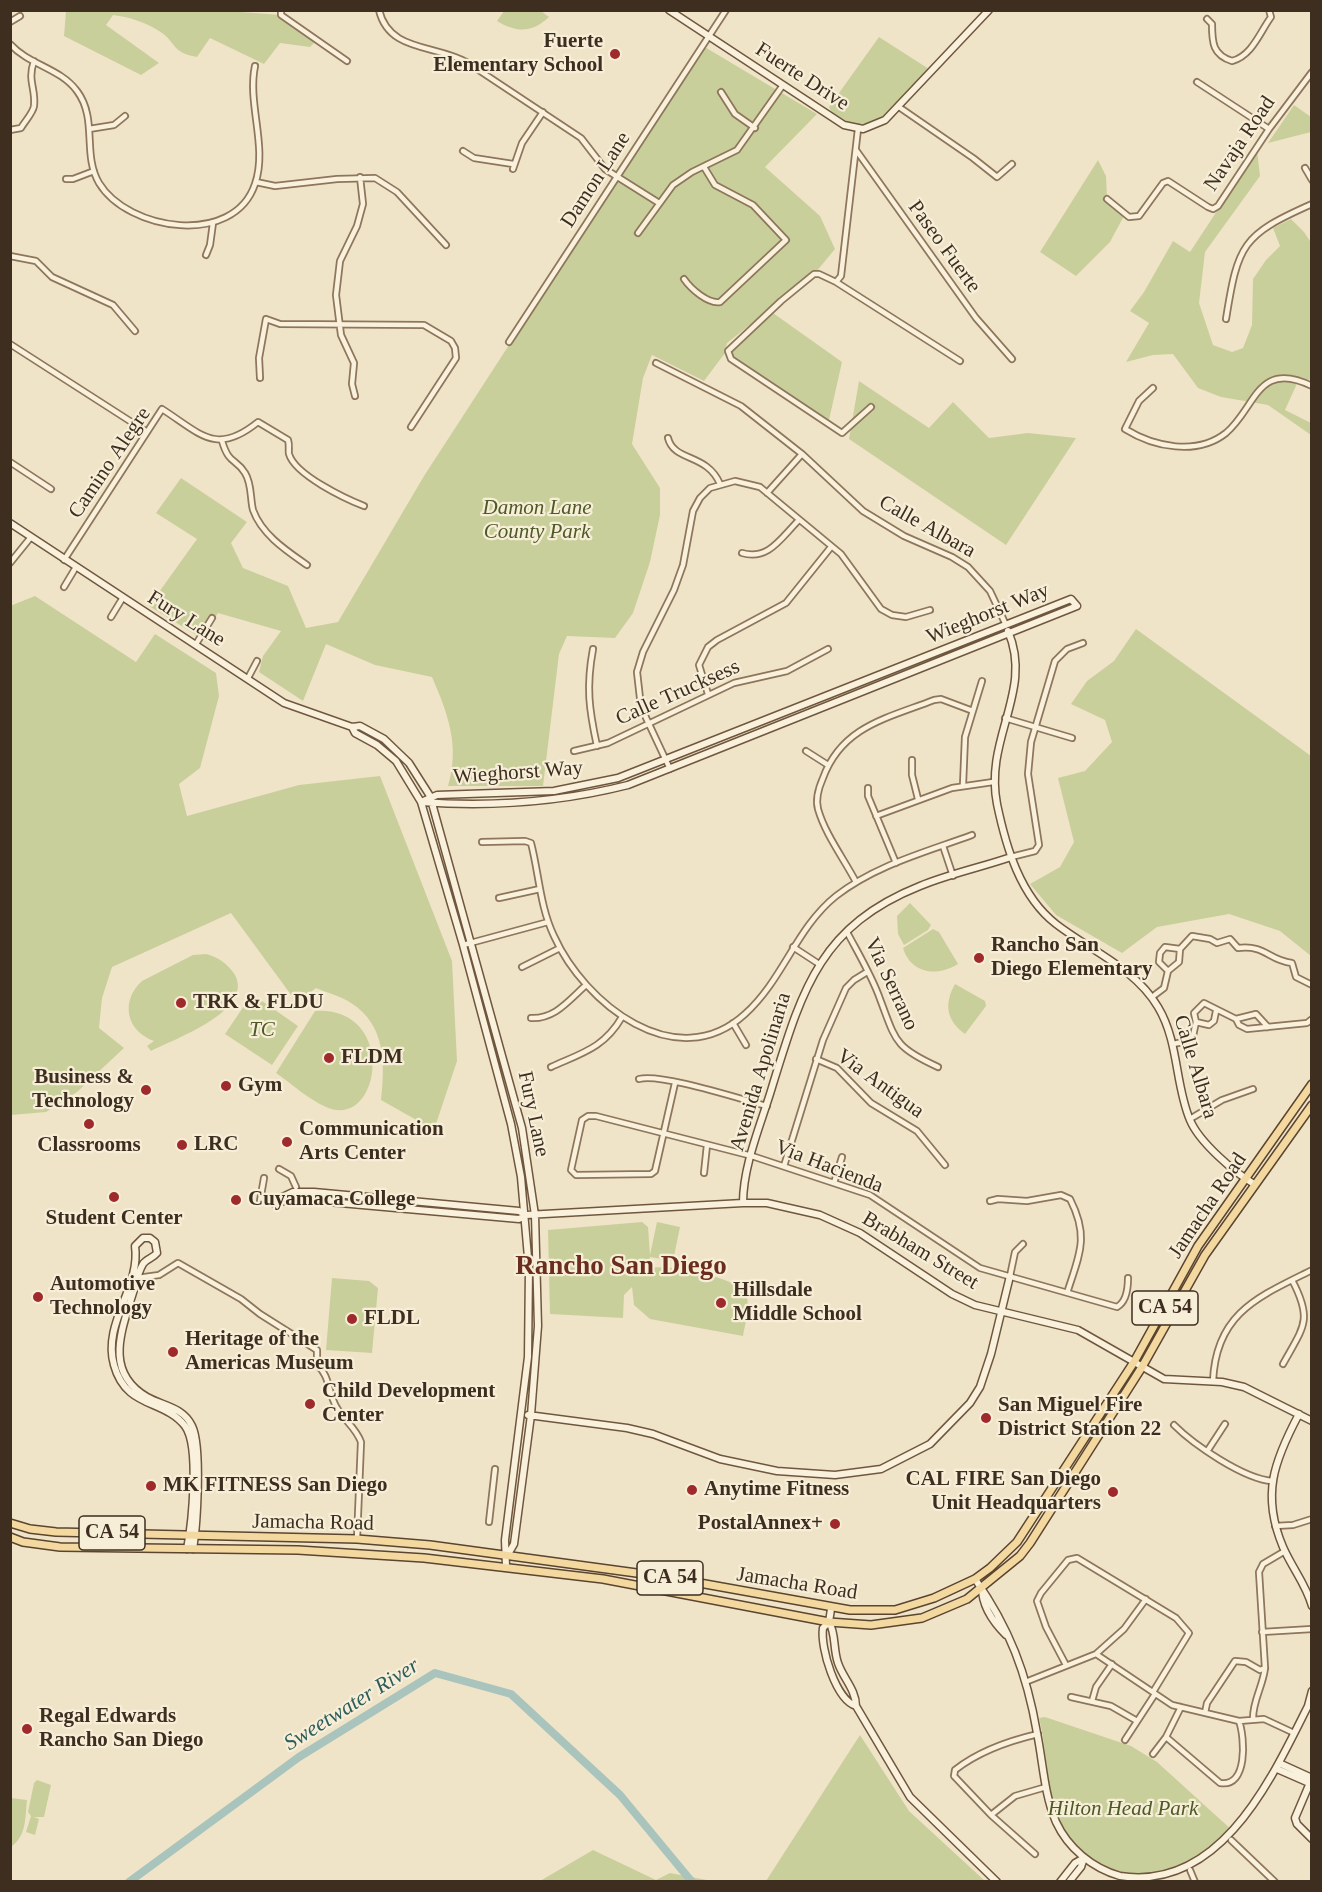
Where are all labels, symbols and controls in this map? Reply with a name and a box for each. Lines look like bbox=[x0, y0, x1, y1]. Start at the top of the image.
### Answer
place label: Fuerte Elementary School bbox=[433, 29, 603, 79]
street label: Fuerte Drive bbox=[750, 37, 854, 117]
marker: Fuerte Elementary School bbox=[608, 47, 622, 61]
street label: Navaja Road bbox=[1199, 92, 1281, 196]
street label: Damon Lane bbox=[556, 127, 636, 233]
street label: Paseo Fuerte bbox=[902, 196, 986, 298]
street label: Camino Alegre bbox=[64, 403, 156, 523]
street label: Calle Albara bbox=[874, 490, 980, 564]
park label: Damon Lane County Park bbox=[482, 495, 592, 545]
street label: Wieghorst Way bbox=[923, 578, 1053, 650]
street label: Fury Lane bbox=[142, 585, 230, 653]
street label: Calle Trucksess bbox=[612, 654, 744, 732]
street label: Wieghorst Way bbox=[452, 756, 584, 790]
place label: Rancho San Diego Elementary bbox=[991, 933, 1153, 983]
street label: Via Serrano bbox=[859, 934, 923, 1034]
marker: Rancho San Diego Elementary bbox=[972, 951, 986, 965]
place label: TRK & FLDU bbox=[193, 990, 324, 1016]
street label: Avenida Apolinaria bbox=[725, 990, 797, 1154]
marker: TRK & FLDU bbox=[174, 996, 188, 1010]
street label: Calle Albara bbox=[1167, 1012, 1223, 1122]
park label: TC bbox=[249, 1017, 275, 1043]
street label: Via Antigua bbox=[831, 1044, 929, 1124]
place label: FLDM bbox=[341, 1045, 403, 1071]
marker: FLDM bbox=[322, 1051, 336, 1065]
place label: Business & Technology bbox=[32, 1065, 134, 1115]
street label: Fury Lane bbox=[512, 1069, 554, 1159]
place label: Gym bbox=[238, 1073, 282, 1099]
marker: Gym bbox=[219, 1079, 233, 1093]
marker: Business & Technology bbox=[139, 1083, 153, 1097]
marker: Classrooms bbox=[82, 1117, 96, 1131]
place label: Communication Arts Center bbox=[299, 1117, 444, 1167]
place label: LRC bbox=[194, 1132, 238, 1158]
place label: Classrooms bbox=[37, 1133, 141, 1159]
marker: Communication Arts Center bbox=[280, 1135, 294, 1149]
street label: Via Hacienda bbox=[771, 1135, 887, 1199]
marker: LRC bbox=[175, 1138, 189, 1152]
street label: Jamacha Road bbox=[1163, 1148, 1253, 1264]
place label: Cuyamaca College bbox=[248, 1187, 415, 1213]
marker: Student Center bbox=[107, 1190, 121, 1204]
marker: Cuyamaca College bbox=[229, 1193, 243, 1207]
place label: Student Center bbox=[45, 1206, 183, 1232]
street label: Brabham Street bbox=[857, 1206, 983, 1296]
district label: Rancho San Diego bbox=[515, 1251, 727, 1283]
place label: Automotive Technology bbox=[50, 1272, 155, 1322]
place label: Hillsdale Middle School bbox=[733, 1278, 862, 1328]
marker: Automotive Technology bbox=[31, 1290, 45, 1304]
road number: CA 54 bbox=[1132, 1291, 1198, 1325]
marker: Hillsdale Middle School bbox=[714, 1296, 728, 1310]
place label: FLDL bbox=[364, 1306, 420, 1332]
marker: FLDL bbox=[345, 1312, 359, 1326]
place label: Heritage of the Americas Museum bbox=[185, 1327, 354, 1377]
marker: Heritage of the Americas Museum bbox=[166, 1345, 180, 1359]
place label: Child Development Center bbox=[322, 1379, 495, 1429]
place label: San Miguel Fire District Station 22 bbox=[998, 1393, 1161, 1443]
marker: Child Development Center bbox=[303, 1397, 317, 1411]
marker: San Miguel Fire District Station 22 bbox=[979, 1411, 993, 1425]
place label: CAL FIRE San Diego Unit Headquarters bbox=[906, 1467, 1101, 1517]
place label: MK FITNESS San Diego bbox=[163, 1473, 388, 1499]
place label: Anytime Fitness bbox=[704, 1477, 849, 1503]
marker: MK FITNESS San Diego bbox=[144, 1479, 158, 1493]
marker: Anytime Fitness bbox=[685, 1483, 699, 1497]
marker: CAL FIRE San Diego Unit Headquarters bbox=[1106, 1485, 1120, 1499]
street label: Jamacha Road bbox=[252, 1509, 374, 1537]
place label: PostalAnnex+ bbox=[698, 1511, 823, 1537]
road number: CA 54 bbox=[79, 1516, 145, 1550]
marker: PostalAnnex+ bbox=[828, 1517, 842, 1531]
road number: CA 54 bbox=[637, 1561, 703, 1595]
street label: Jamacha Road bbox=[735, 1562, 859, 1606]
water label: Sweetwater River bbox=[279, 1653, 425, 1757]
place label: Regal Edwards Rancho San Diego bbox=[39, 1704, 204, 1754]
marker: Regal Edwards Rancho San Diego bbox=[20, 1722, 34, 1736]
park label: Hilton Head Park bbox=[1048, 1796, 1198, 1822]

